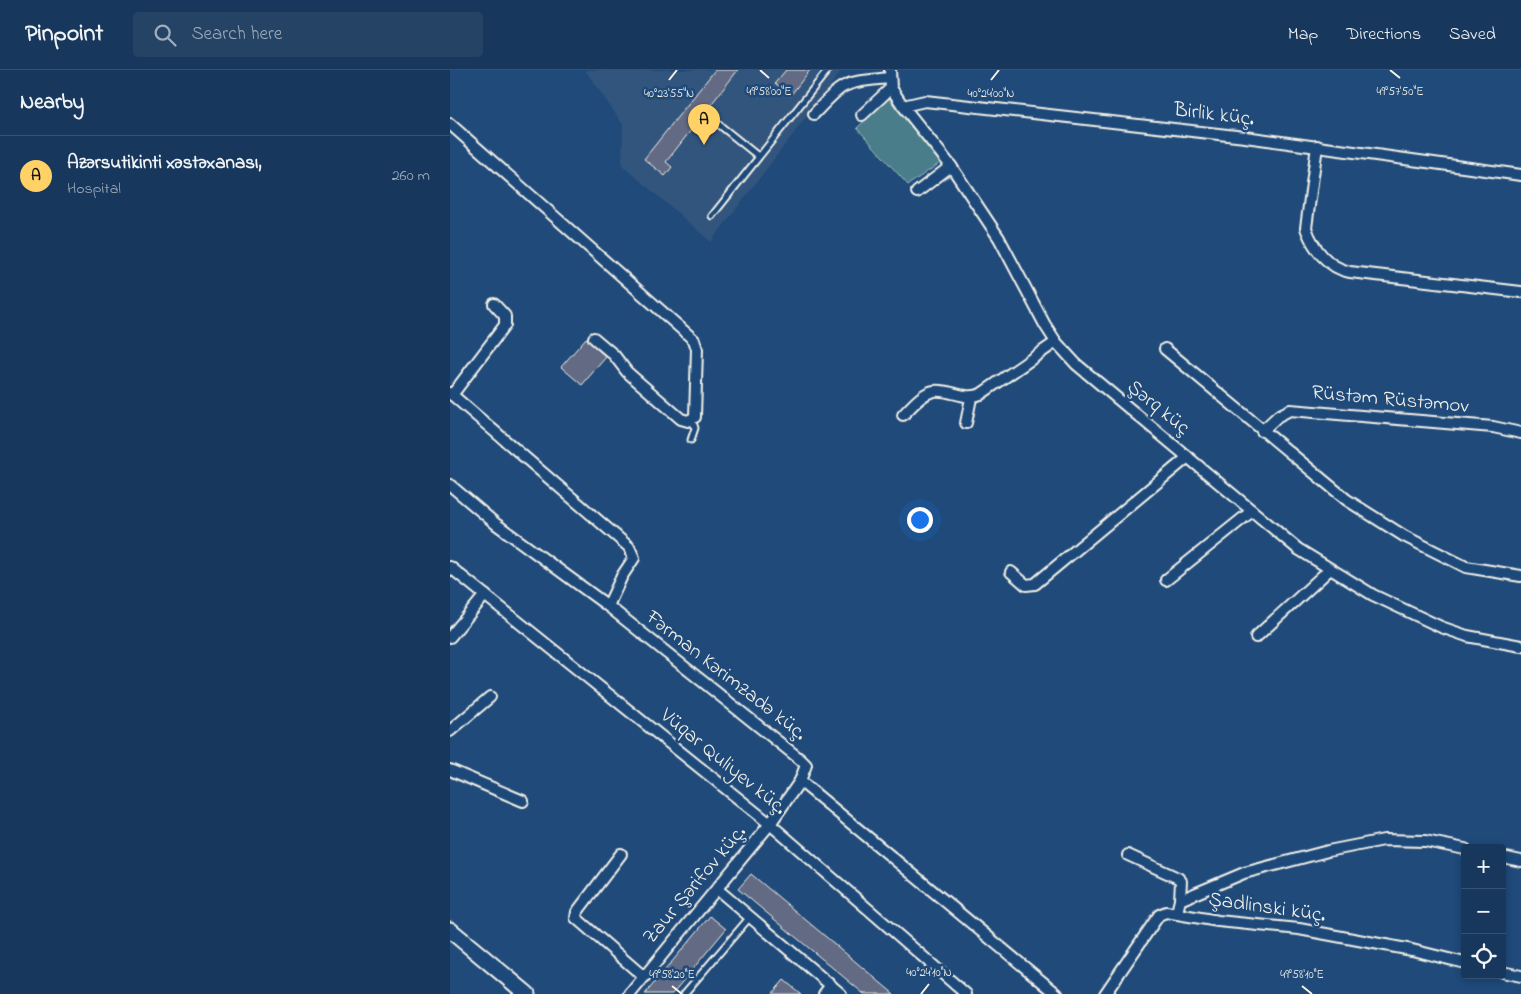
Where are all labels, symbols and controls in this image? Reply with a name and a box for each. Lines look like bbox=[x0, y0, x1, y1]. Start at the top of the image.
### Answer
search box bbox=[133, 12, 483, 57]
text: Pinpoint bbox=[25, 17, 103, 52]
icon: search bbox=[151, 21, 179, 49]
text: Search here bbox=[191, 21, 282, 48]
text: Map bbox=[1288, 22, 1318, 48]
text: Directions bbox=[1346, 22, 1421, 48]
text: Saved bbox=[1449, 22, 1496, 48]
text: 49°58'00"E bbox=[747, 83, 791, 101]
text: 49°57'50"E bbox=[1377, 83, 1423, 101]
text: 40°23'55"N bbox=[644, 85, 694, 103]
text: 40°24'00"N bbox=[968, 85, 1014, 103]
text: Nearby bbox=[20, 88, 84, 118]
street label: Birlik küç. bbox=[1171, 95, 1256, 135]
pin: A bbox=[688, 104, 720, 145]
text: Azərsutikinti xəstəxanası, bbox=[67, 150, 262, 177]
text: A bbox=[31, 164, 41, 188]
text: 260 m bbox=[392, 164, 430, 188]
text: Hospital bbox=[67, 177, 121, 201]
street label: Şərq küç bbox=[1120, 373, 1196, 443]
street label: Rüstəm Rüstəmov bbox=[1310, 378, 1471, 422]
your location bbox=[907, 507, 933, 533]
street label: Fərman Kərimzadə küç. bbox=[638, 603, 813, 748]
street label: Vüqar Quliyev küç. bbox=[651, 701, 793, 824]
street label: Zaur Şərifov küç. bbox=[636, 819, 754, 951]
map controls bbox=[1461, 844, 1506, 979]
button: + bbox=[1461, 844, 1506, 889]
street label: Şadlinski küç. bbox=[1207, 885, 1327, 931]
button: − bbox=[1461, 889, 1506, 934]
button: locate bbox=[1461, 934, 1506, 979]
text: 40°24'10"N bbox=[906, 964, 952, 982]
text: 49°58'20"E bbox=[649, 966, 695, 984]
text: 49°58'10"E bbox=[1280, 966, 1324, 984]

